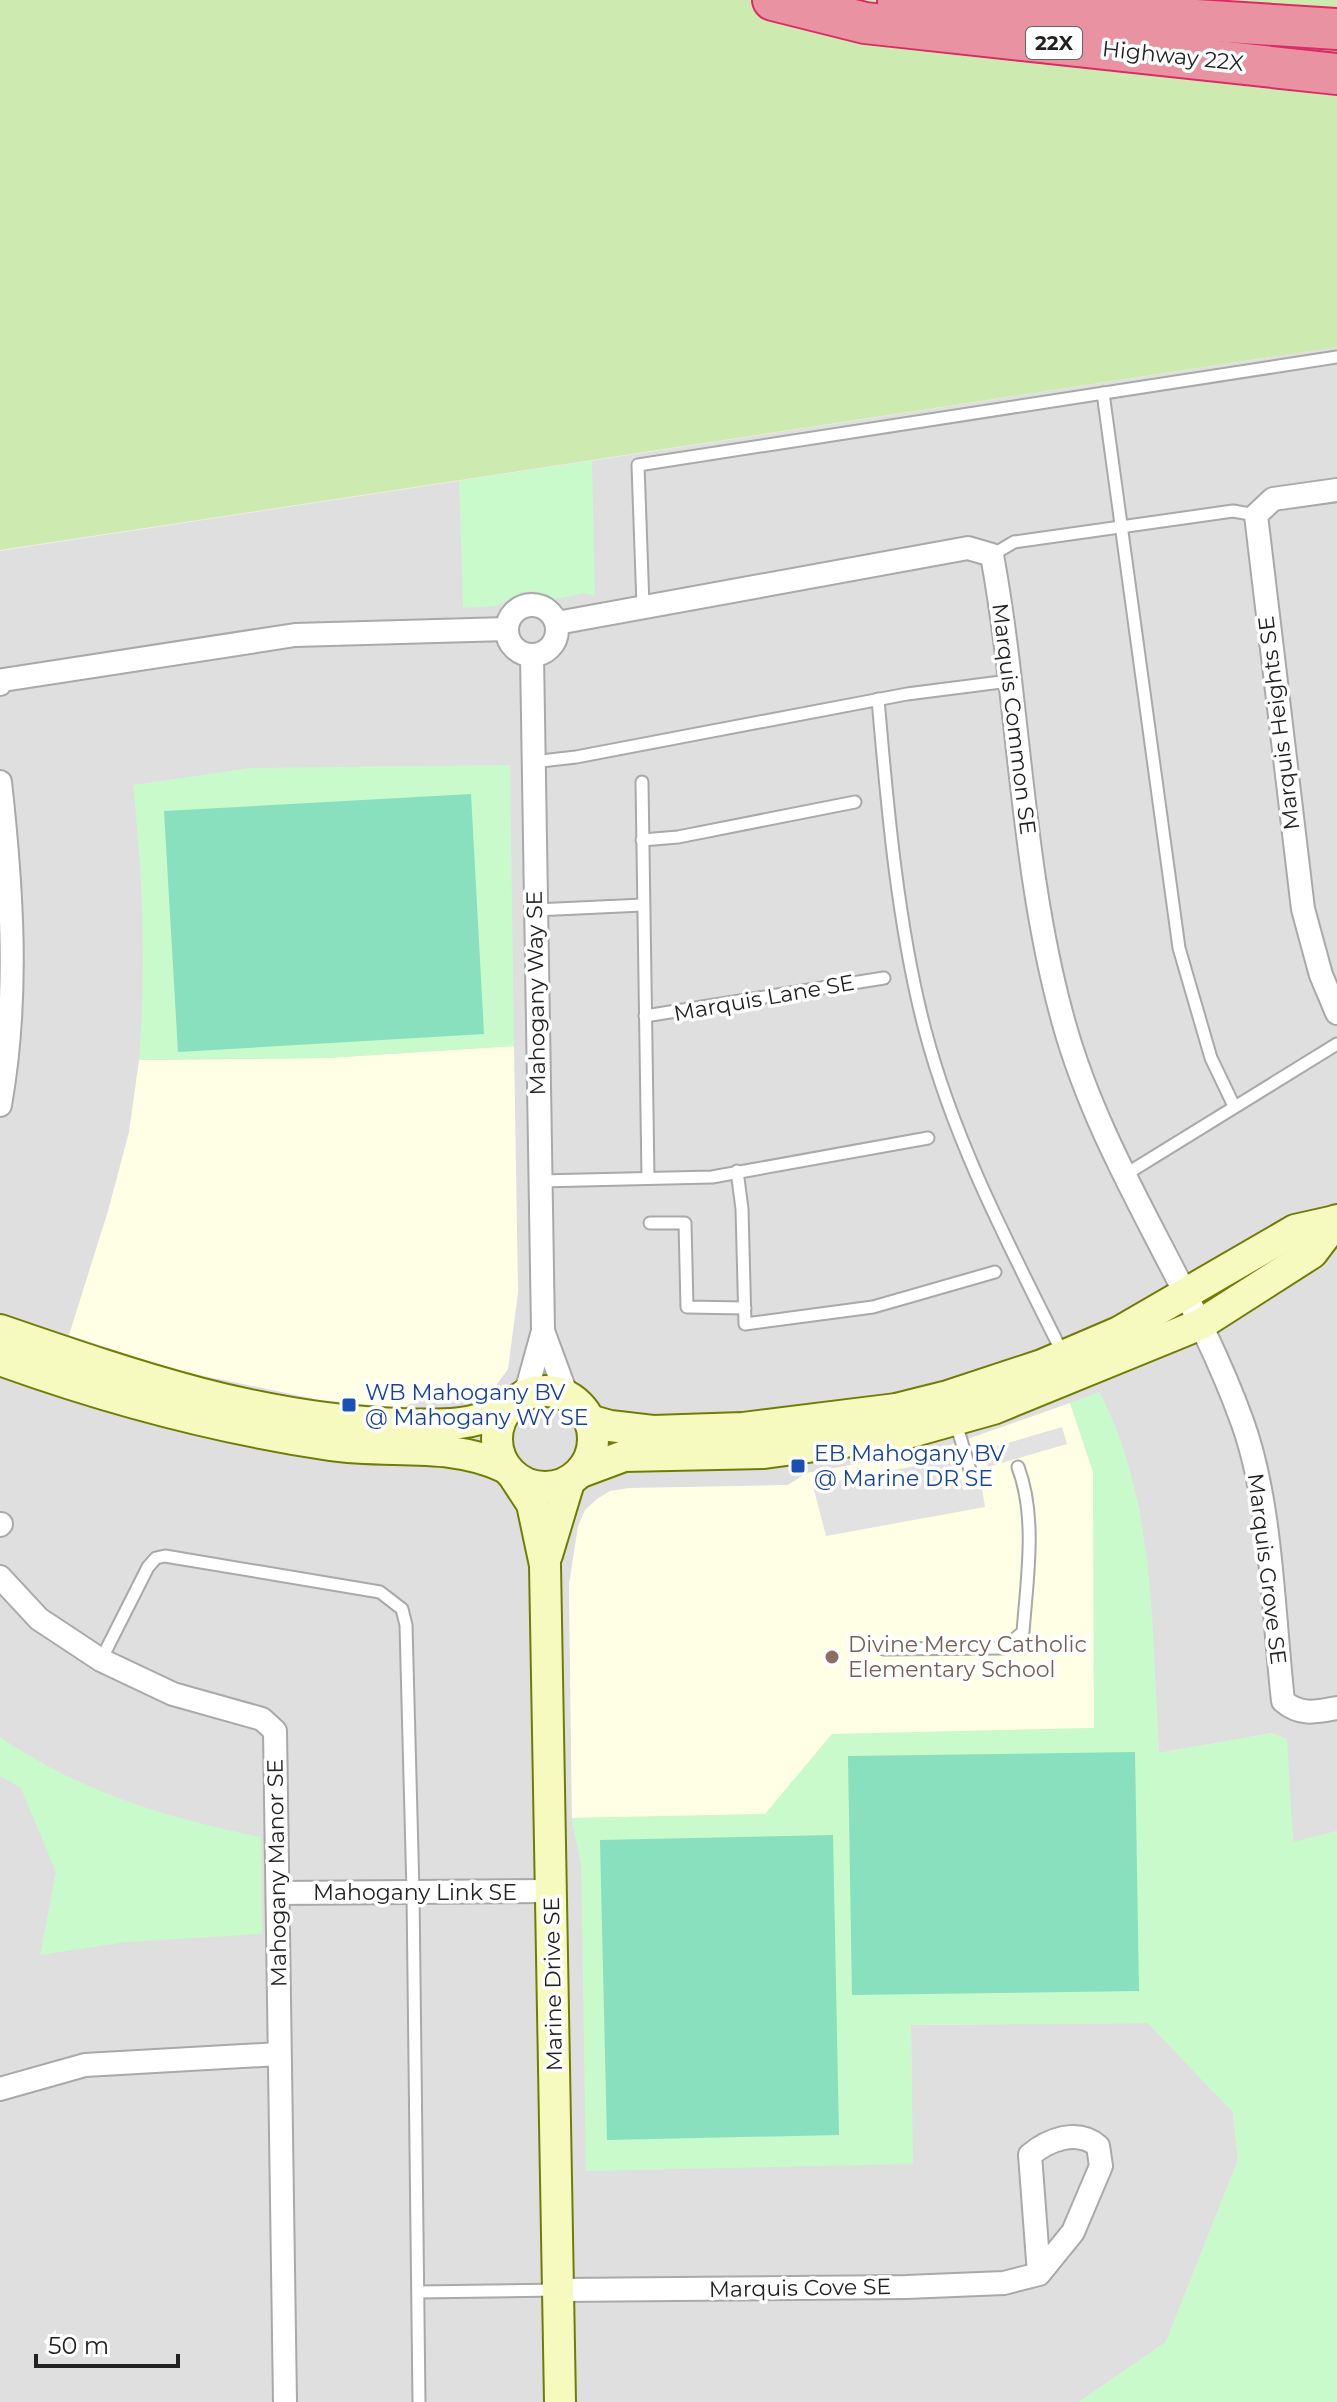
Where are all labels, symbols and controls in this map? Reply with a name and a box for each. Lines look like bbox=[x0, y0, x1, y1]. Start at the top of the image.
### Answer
road number: 22X bbox=[1026, 27, 1082, 59]
street label: Highway 22X bbox=[1101, 35, 1246, 77]
street label: Marquis Common SE bbox=[986, 602, 1042, 836]
street label: Marquis Heights SE bbox=[1252, 614, 1306, 832]
street label: Mahogany Way SE bbox=[521, 890, 551, 1096]
street label: Marquis Lane SE bbox=[672, 969, 856, 1027]
place label: WB Mahogany BV @ Mahogany WY SE bbox=[365, 1379, 588, 1431]
marker: WB Mahogany BV @ Mahogany WY SE bbox=[340, 1396, 358, 1414]
place label: EB Mahogany BV @ Marine DR SE bbox=[814, 1440, 1006, 1492]
marker: EB Mahogany BV @ Marine DR SE bbox=[789, 1457, 807, 1475]
street label: Marquis Grove SE bbox=[1242, 1472, 1292, 1666]
place label: Divine Mercy Catholic Elementary School bbox=[848, 1631, 1087, 1683]
marker: Divine Mercy Catholic Elementary School bbox=[823, 1648, 841, 1666]
street label: Mahogany Manor SE bbox=[262, 1759, 292, 1987]
street label: Mahogany Link SE bbox=[313, 1879, 517, 1906]
street label: Marine Drive SE bbox=[538, 1897, 568, 2071]
street label: Marquis Cove SE bbox=[709, 2273, 891, 2303]
scale bar bbox=[36, 2318, 178, 2368]
text: 50 m bbox=[48, 2331, 109, 2360]

